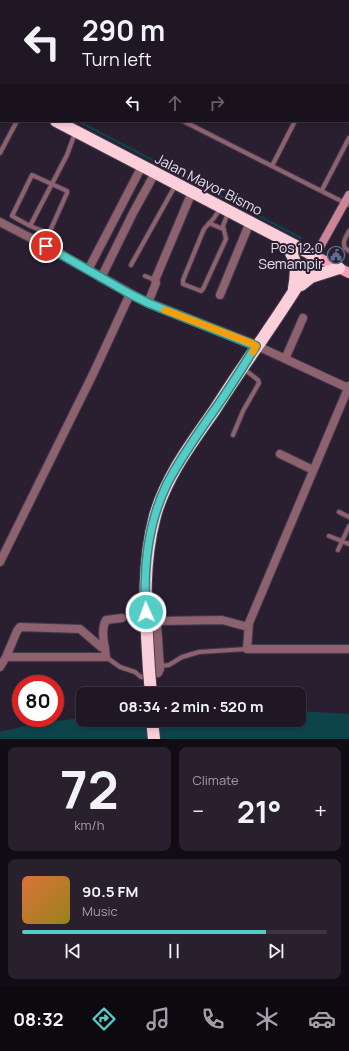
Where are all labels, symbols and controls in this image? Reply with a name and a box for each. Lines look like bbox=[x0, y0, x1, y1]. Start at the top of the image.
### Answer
text: 290 m bbox=[82, 11, 165, 49]
icon: left bbox=[16, 16, 68, 68]
text: Turn left bbox=[82, 47, 152, 71]
icon: left bbox=[122, 92, 144, 114]
icon: ahead bbox=[164, 92, 186, 114]
icon: right bbox=[206, 92, 228, 114]
street label: Jalan Mayor Bismo bbox=[152, 149, 266, 219]
pin bbox=[29, 229, 63, 263]
icon: arrive bbox=[35, 235, 57, 257]
place label: Pos 12.0 Semampir bbox=[258, 238, 323, 273]
public building icon: Pos 12.0 Semampir bbox=[326, 245, 346, 265]
position arrow bbox=[125, 591, 167, 633]
speed limit sign: 80 bbox=[12, 675, 64, 727]
text: 08:34 · 2 min · 520 m bbox=[119, 696, 263, 717]
text: 72 bbox=[60, 754, 119, 825]
text: Climate bbox=[193, 771, 239, 789]
text: 21° bbox=[237, 791, 282, 832]
text: − bbox=[193, 796, 204, 826]
text: + bbox=[314, 796, 327, 826]
text: km/h bbox=[74, 816, 104, 834]
text: 90.5 FM bbox=[82, 881, 138, 902]
text: Music bbox=[82, 902, 118, 920]
icon: previous bbox=[62, 940, 84, 962]
icon: pause bbox=[163, 940, 185, 962]
icon: next bbox=[265, 940, 287, 962]
icon: directions bbox=[90, 1005, 118, 1033]
icon: music bbox=[144, 1005, 172, 1033]
icon: phone bbox=[199, 1005, 227, 1033]
icon: climate bbox=[253, 1005, 281, 1033]
icon: car bbox=[308, 1005, 336, 1033]
text: 08:32 bbox=[13, 1007, 63, 1031]

